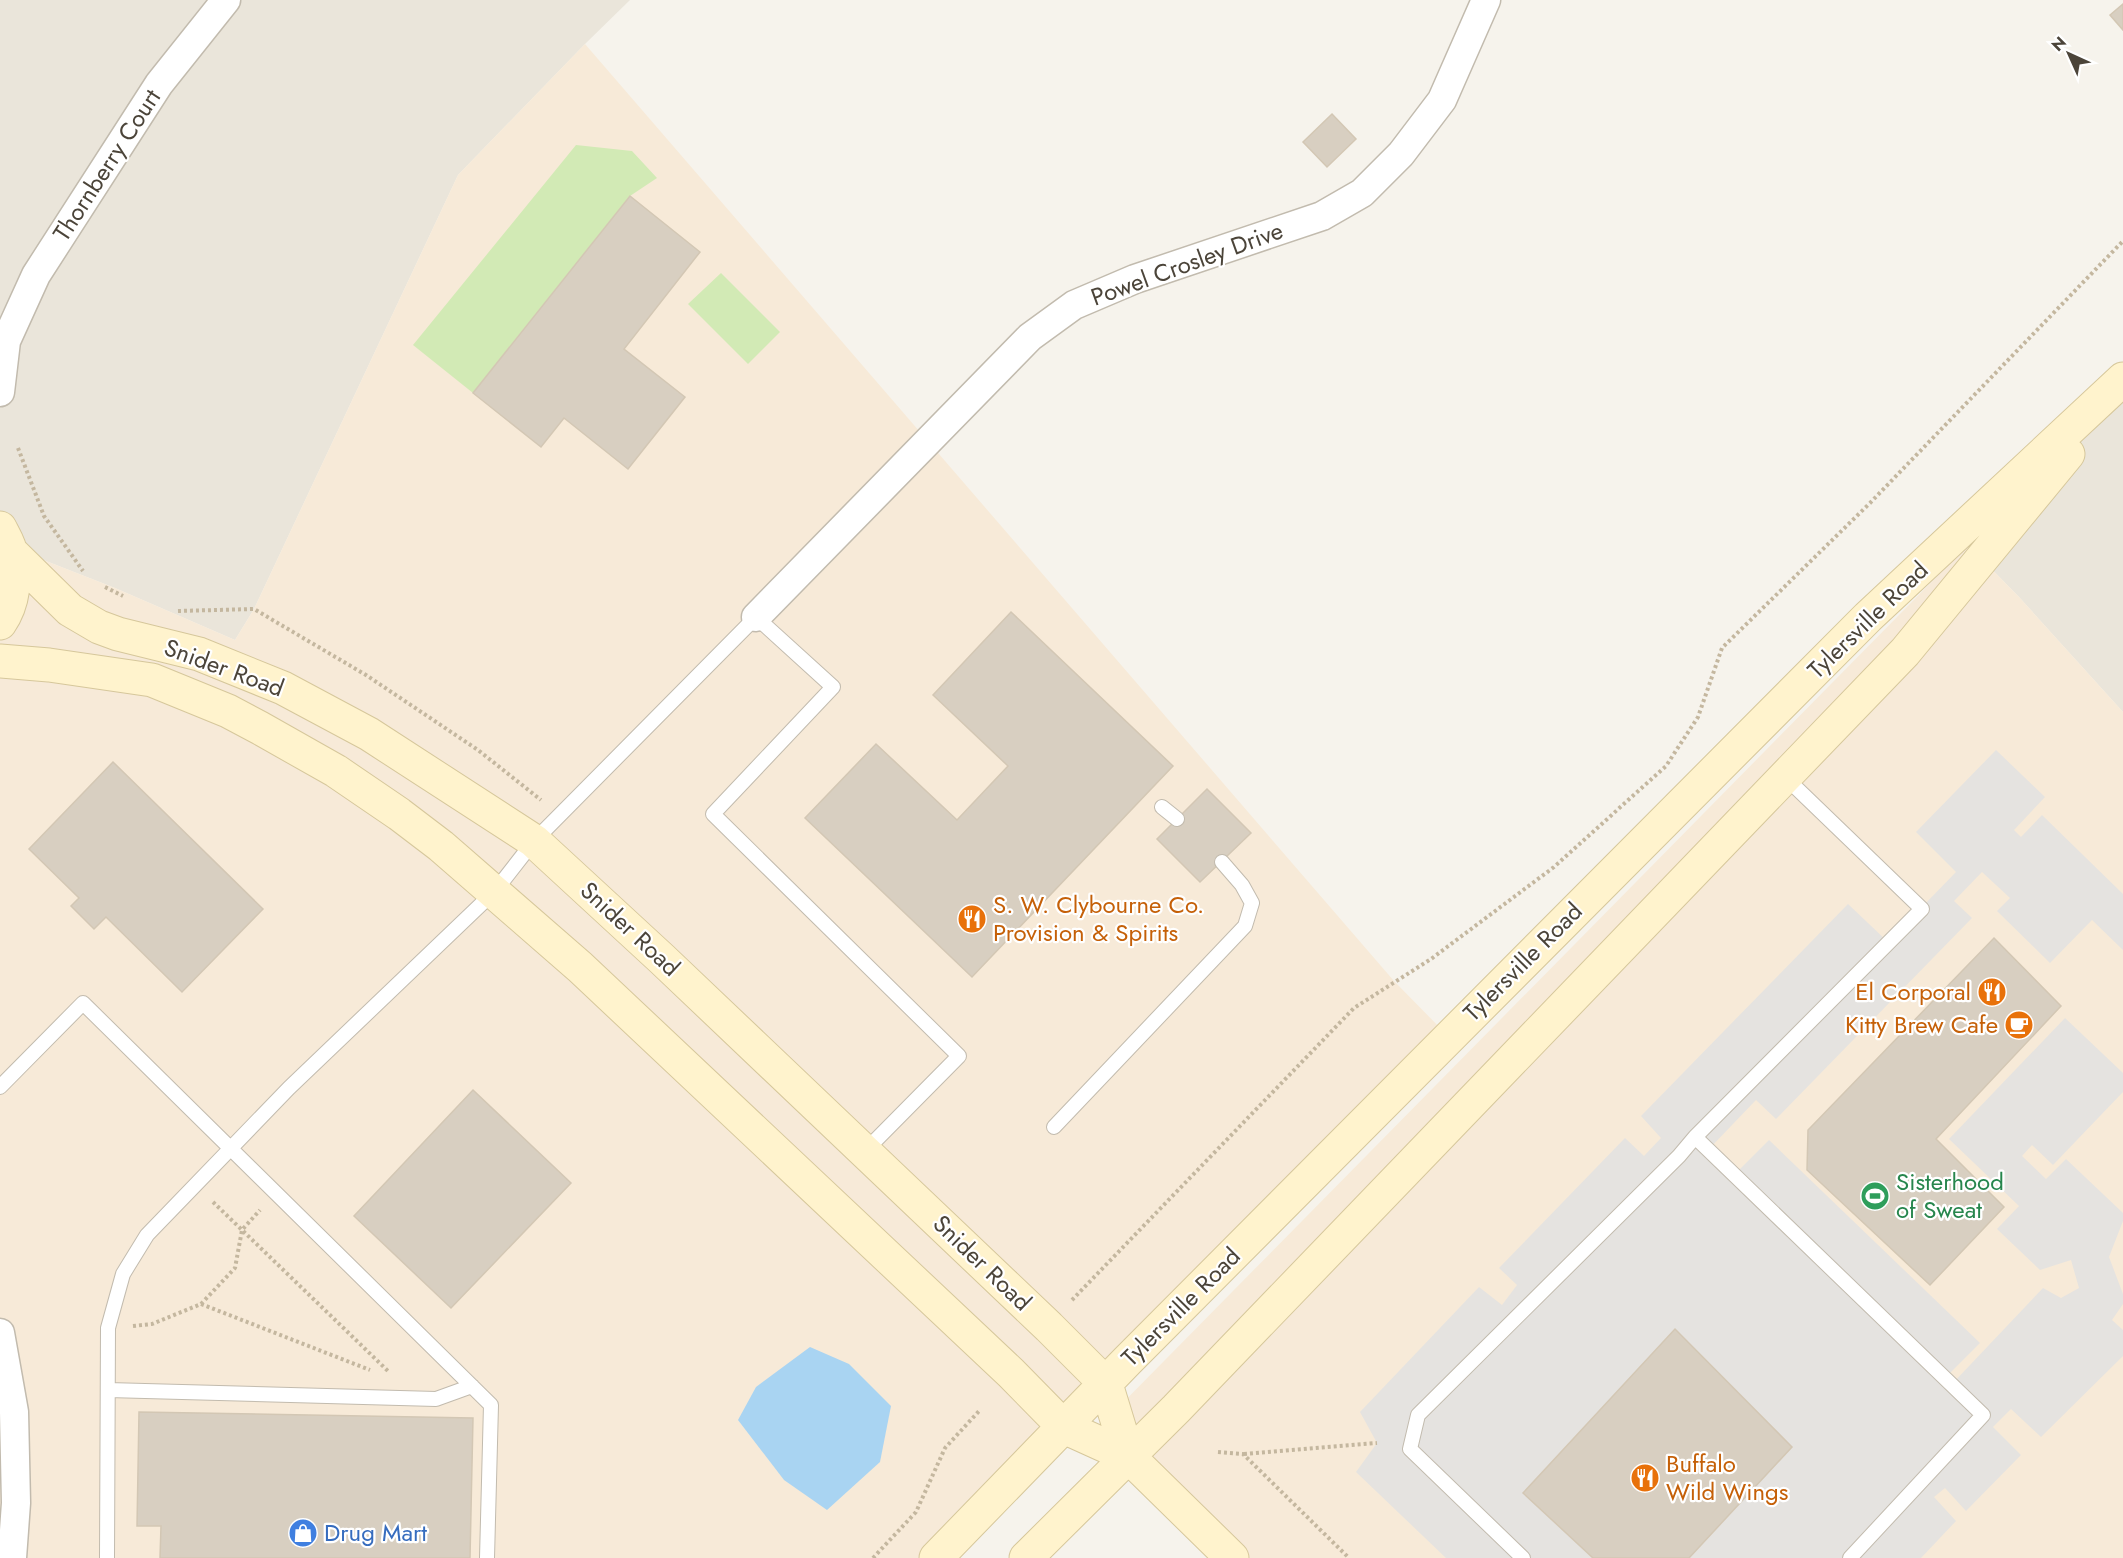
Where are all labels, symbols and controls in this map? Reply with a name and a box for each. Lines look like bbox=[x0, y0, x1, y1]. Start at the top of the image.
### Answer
north arrow bbox=[2039, 24, 2099, 84]
text: N bbox=[2046, 31, 2071, 56]
street label: Thornberry Court bbox=[44, 82, 169, 248]
street label: Powel Crosley Drive bbox=[1086, 213, 1288, 315]
street label: Tylersville Road bbox=[1799, 553, 1936, 686]
street label: Snider Road bbox=[159, 630, 289, 705]
street label: Snider Road bbox=[573, 873, 688, 984]
place label: S. W. Clybourne Co. Provision & Spirits bbox=[993, 887, 1204, 950]
street label: Tylersville Road bbox=[1455, 894, 1590, 1029]
restaurant icon: S. W. Clybourne Co. Provision & Spirits bbox=[956, 903, 988, 935]
place label: El Corporal bbox=[1855, 974, 1971, 1009]
restaurant icon: El Corporal bbox=[1976, 976, 2008, 1008]
place label: Kitty Brew Cafe bbox=[1845, 1007, 1998, 1042]
cafe icon: Kitty Brew Cafe bbox=[2003, 1009, 2035, 1041]
place label: Sisterhood of Sweat bbox=[1896, 1164, 2004, 1227]
sports icon: Sisterhood of Sweat bbox=[1859, 1180, 1891, 1212]
street label: Snider Road bbox=[925, 1207, 1040, 1319]
street label: Tylersville Road bbox=[1113, 1239, 1248, 1374]
place label: Buffalo Wild Wings bbox=[1666, 1446, 1788, 1509]
restaurant icon: Buffalo Wild Wings bbox=[1629, 1462, 1661, 1494]
place label: Drug Mart bbox=[324, 1515, 427, 1550]
shop icon: Drug Mart bbox=[287, 1517, 319, 1549]

